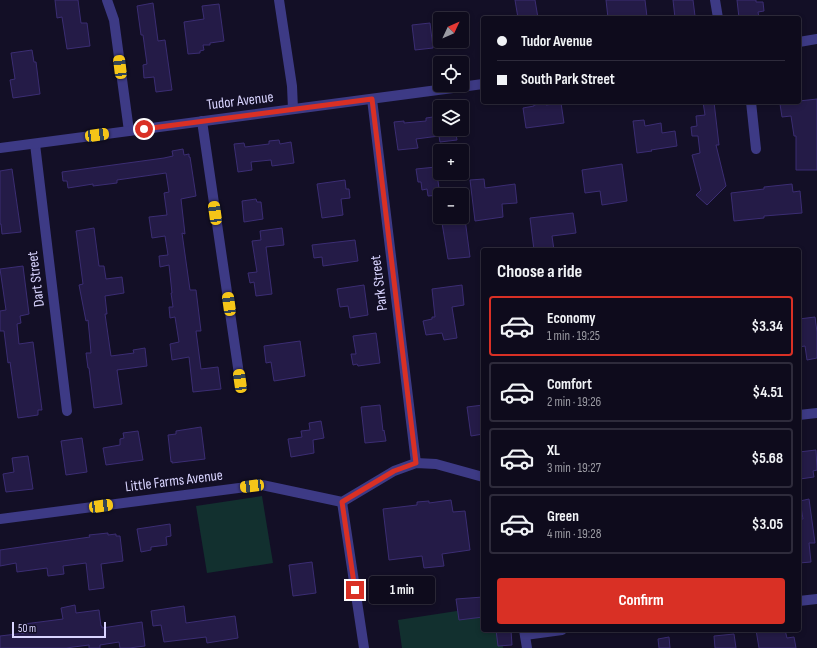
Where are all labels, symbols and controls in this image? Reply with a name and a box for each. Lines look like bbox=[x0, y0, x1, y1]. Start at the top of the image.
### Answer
north arrow bbox=[433, 12, 469, 48]
map controls bbox=[433, 12, 469, 224]
text: Tudor Avenue bbox=[521, 32, 592, 51]
car bbox=[113, 54, 127, 80]
button: locate bbox=[433, 56, 469, 92]
text: South Park Street bbox=[521, 70, 615, 89]
street label: Tudor Avenue bbox=[206, 87, 274, 115]
button: layers bbox=[433, 100, 469, 136]
route start bbox=[135, 120, 153, 138]
car bbox=[84, 127, 110, 143]
button: + bbox=[433, 144, 469, 180]
button: − bbox=[433, 188, 469, 224]
car bbox=[207, 200, 223, 226]
street label: Dart Street bbox=[23, 250, 49, 308]
street label: Park Street bbox=[366, 254, 392, 312]
text: Choose a ride bbox=[497, 261, 582, 282]
car bbox=[221, 291, 237, 317]
icon: car bbox=[499, 308, 535, 344]
text: Economy bbox=[547, 309, 596, 328]
text: $3.34 bbox=[751, 317, 783, 336]
text: 1 min · 19:25 bbox=[547, 328, 600, 344]
car bbox=[232, 368, 248, 394]
icon: car bbox=[499, 374, 535, 410]
text: Comfort bbox=[547, 375, 592, 394]
text: $4.51 bbox=[752, 383, 783, 402]
text: 2 min · 19:26 bbox=[547, 394, 601, 410]
icon: car bbox=[499, 440, 535, 476]
text: XL bbox=[547, 441, 560, 460]
text: $5.68 bbox=[752, 449, 783, 468]
text: 3 min · 19:27 bbox=[547, 460, 601, 476]
street label: Little Farms Avenue bbox=[124, 466, 224, 496]
car bbox=[239, 479, 265, 493]
car bbox=[88, 498, 114, 514]
icon: car bbox=[499, 506, 535, 542]
text: Green bbox=[547, 507, 579, 526]
text: $3.05 bbox=[752, 515, 783, 534]
text: 4 min · 19:28 bbox=[547, 526, 601, 542]
callout: 1 min bbox=[369, 576, 435, 604]
button: Confirm bbox=[497, 578, 785, 624]
route end bbox=[346, 581, 364, 599]
text: 1 min bbox=[390, 582, 414, 598]
scale bar bbox=[12, 620, 106, 639]
text: 50 m bbox=[18, 622, 36, 635]

